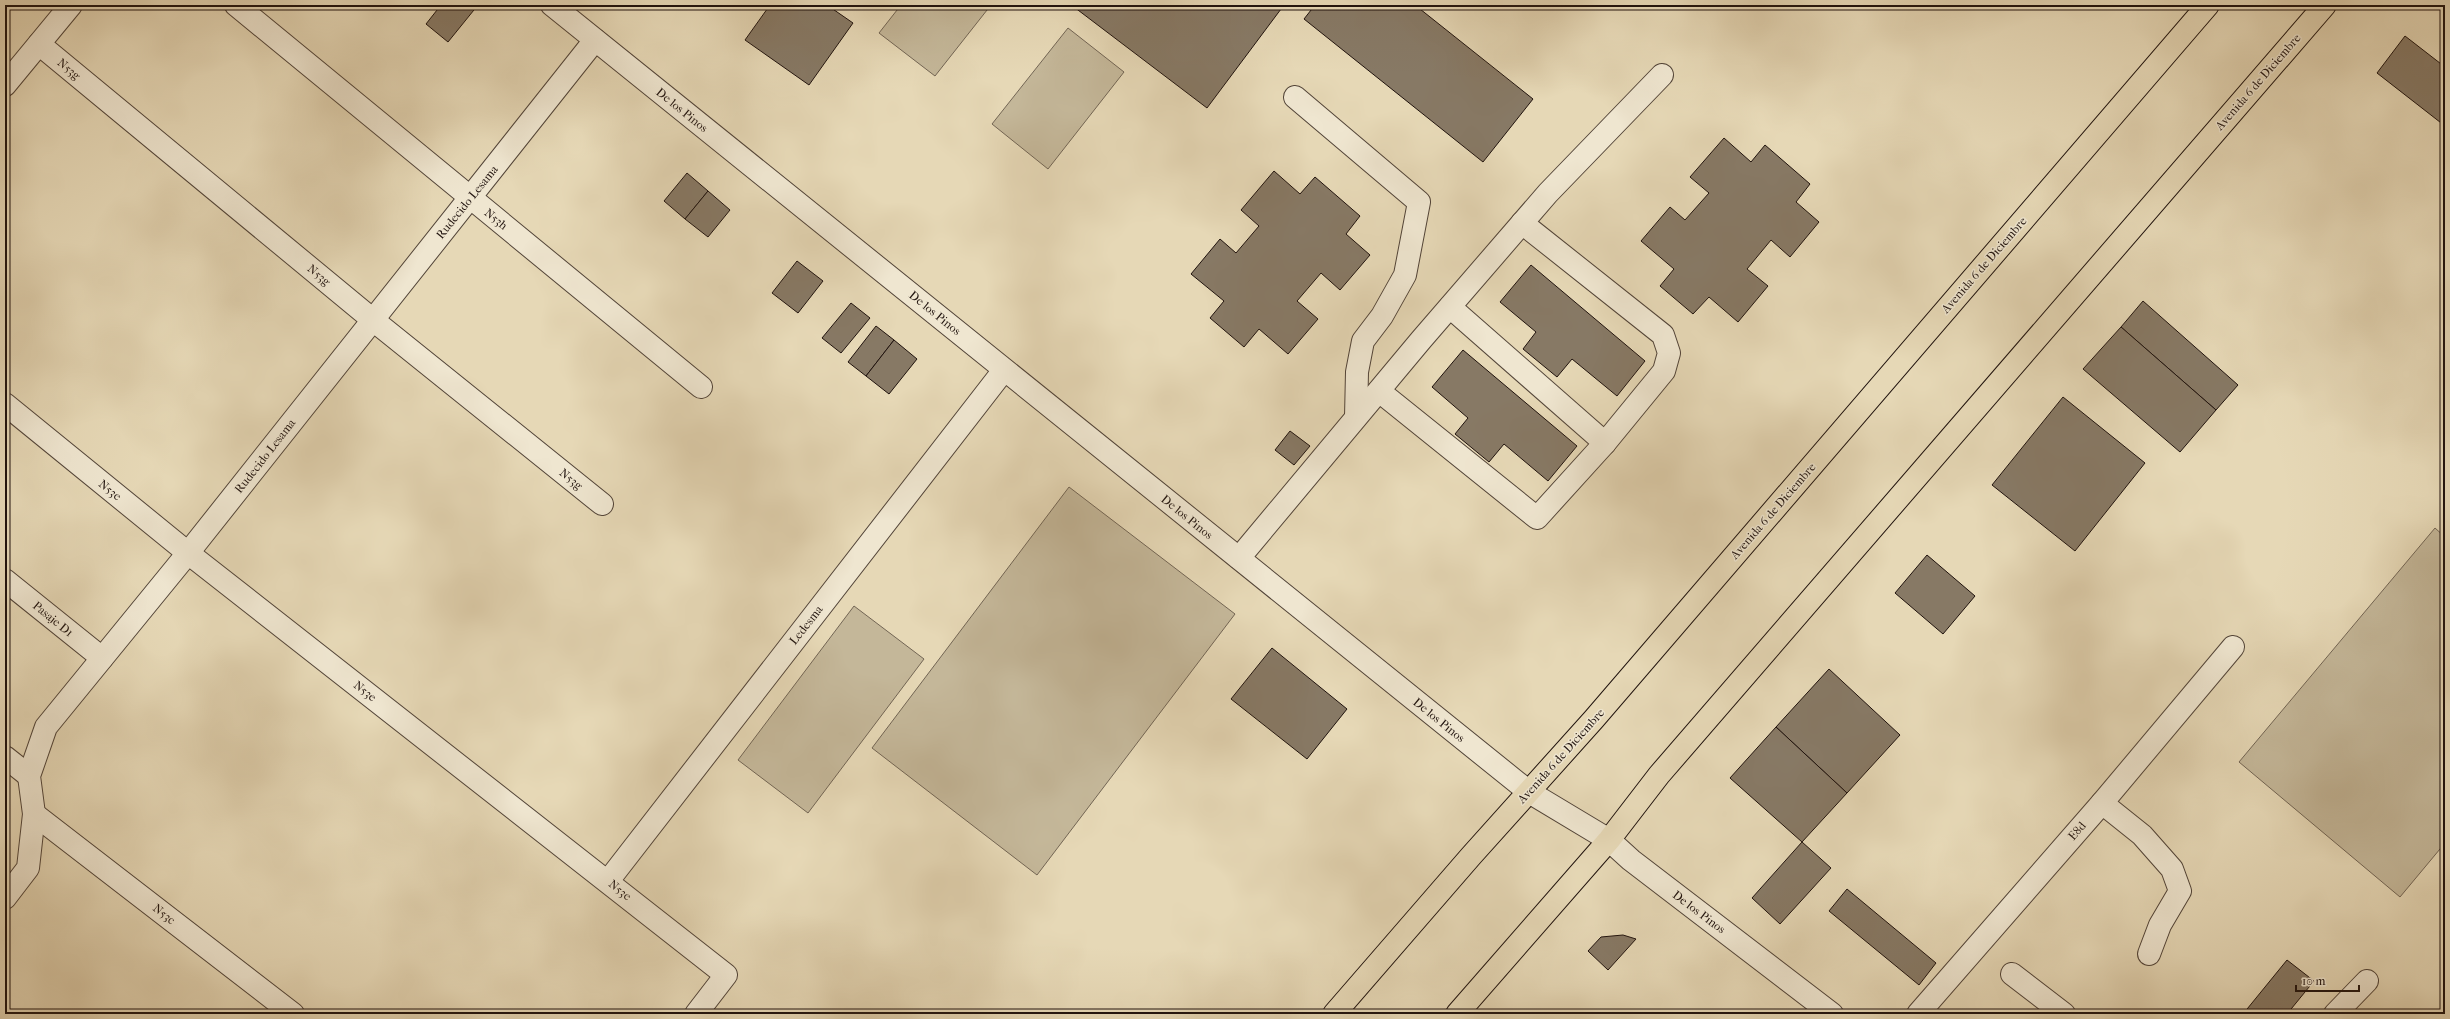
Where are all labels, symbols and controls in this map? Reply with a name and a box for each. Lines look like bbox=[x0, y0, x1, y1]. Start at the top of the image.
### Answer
street label: Avenida 6 de Diciembre bbox=[2212, 31, 2304, 134]
street label: N53g bbox=[55, 55, 84, 83]
street label: De los Pinos bbox=[653, 85, 711, 135]
street label: Rudecido Lesama bbox=[433, 162, 501, 242]
street label: N53h bbox=[482, 205, 511, 233]
street label: Avenida 6 de Diciembre bbox=[1938, 214, 2030, 317]
street label: N53g bbox=[305, 261, 334, 289]
street label: De los Pinos bbox=[906, 288, 964, 338]
street label: Rudecido Lesama bbox=[232, 416, 299, 496]
street label: Avenida 6 de Diciembre bbox=[1727, 460, 1819, 563]
street label: N53g bbox=[557, 465, 586, 493]
street label: N53e bbox=[96, 477, 124, 503]
street label: De los Pinos bbox=[1158, 492, 1216, 542]
street label: Pasaje D1 bbox=[30, 599, 76, 639]
street label: Ledesma bbox=[786, 602, 826, 647]
street label: N53e bbox=[351, 678, 379, 704]
street label: De los Pinos bbox=[1410, 695, 1468, 745]
street label: Avenida 6 de Diciembre bbox=[1514, 706, 1607, 807]
street label: E8d bbox=[2065, 819, 2089, 843]
street label: N53e bbox=[606, 877, 634, 903]
street label: De los Pinos bbox=[1670, 888, 1728, 937]
street label: N53c bbox=[150, 901, 178, 927]
scale bar bbox=[2296, 967, 2359, 993]
text: 10 m bbox=[2302, 974, 2325, 988]

